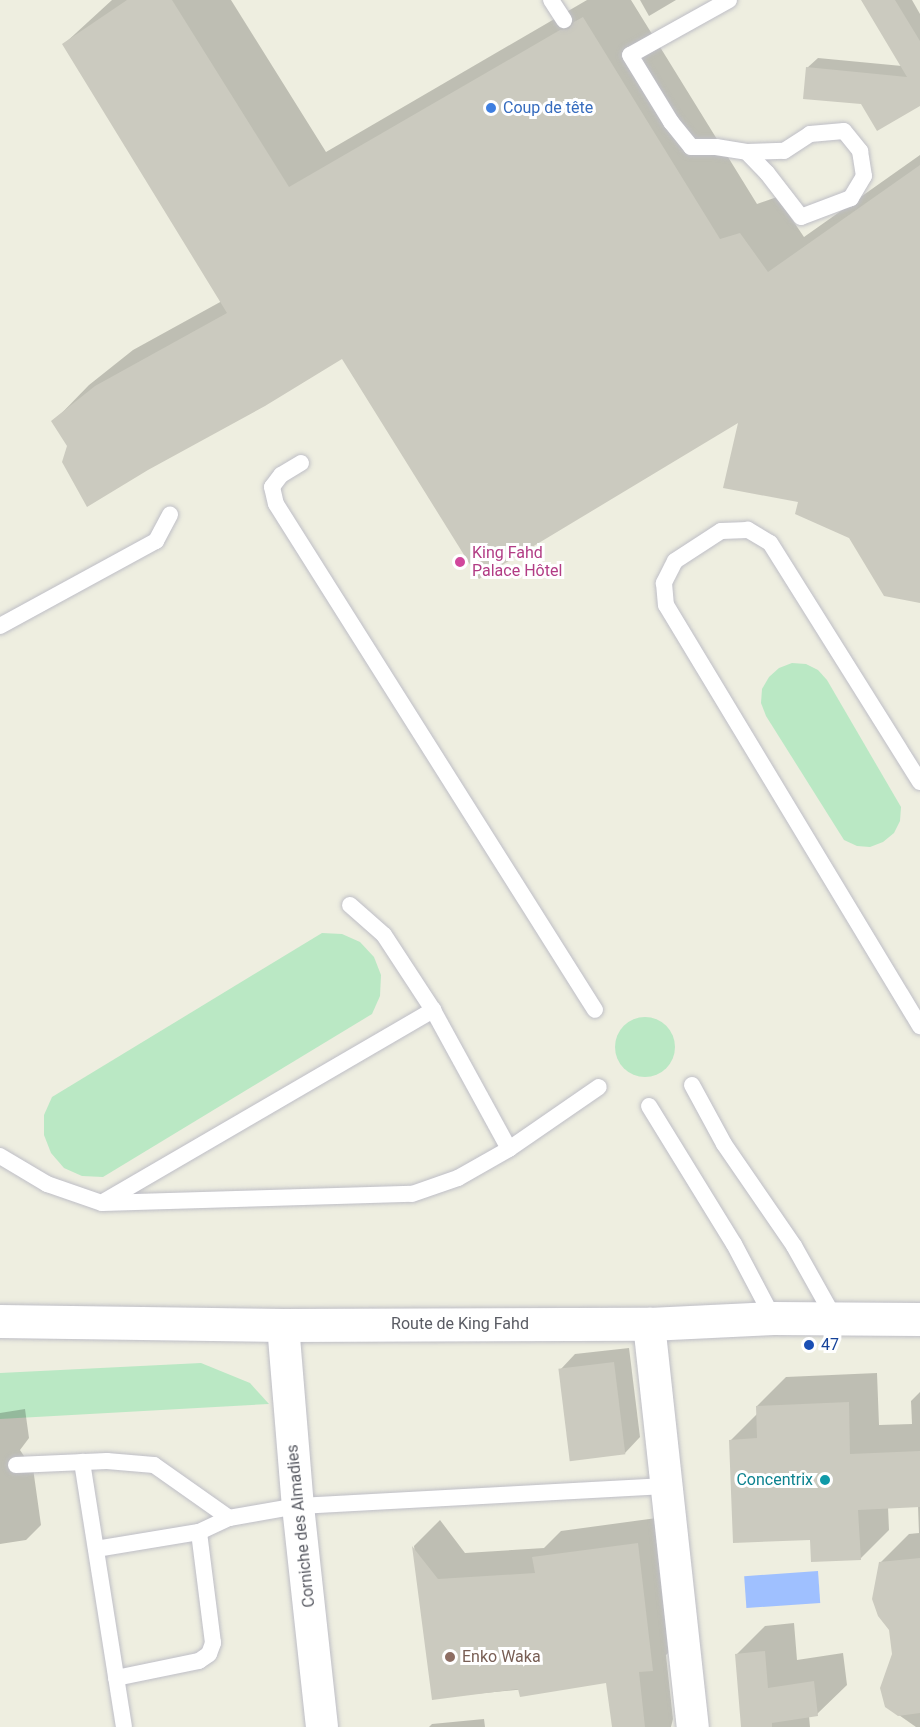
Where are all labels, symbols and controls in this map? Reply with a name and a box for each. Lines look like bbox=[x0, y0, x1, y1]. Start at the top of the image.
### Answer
place label: Coup de tête bbox=[503, 98, 593, 118]
marker: Coup de tête bbox=[484, 101, 498, 115]
place label: King Fahd Palace Hôtel bbox=[472, 543, 562, 581]
marker: King Fahd Palace Hôtel bbox=[453, 555, 467, 569]
street label: Route de King Fahd bbox=[391, 1314, 529, 1334]
place label: 47 bbox=[821, 1335, 839, 1355]
marker: 47 bbox=[802, 1338, 816, 1352]
street label: Corniche des Almadies bbox=[283, 1444, 319, 1608]
place label: Concentrix bbox=[736, 1470, 813, 1490]
marker: Concentrix bbox=[818, 1473, 832, 1487]
place label: Enko Waka bbox=[462, 1647, 541, 1667]
marker: Enko Waka bbox=[443, 1650, 457, 1664]

